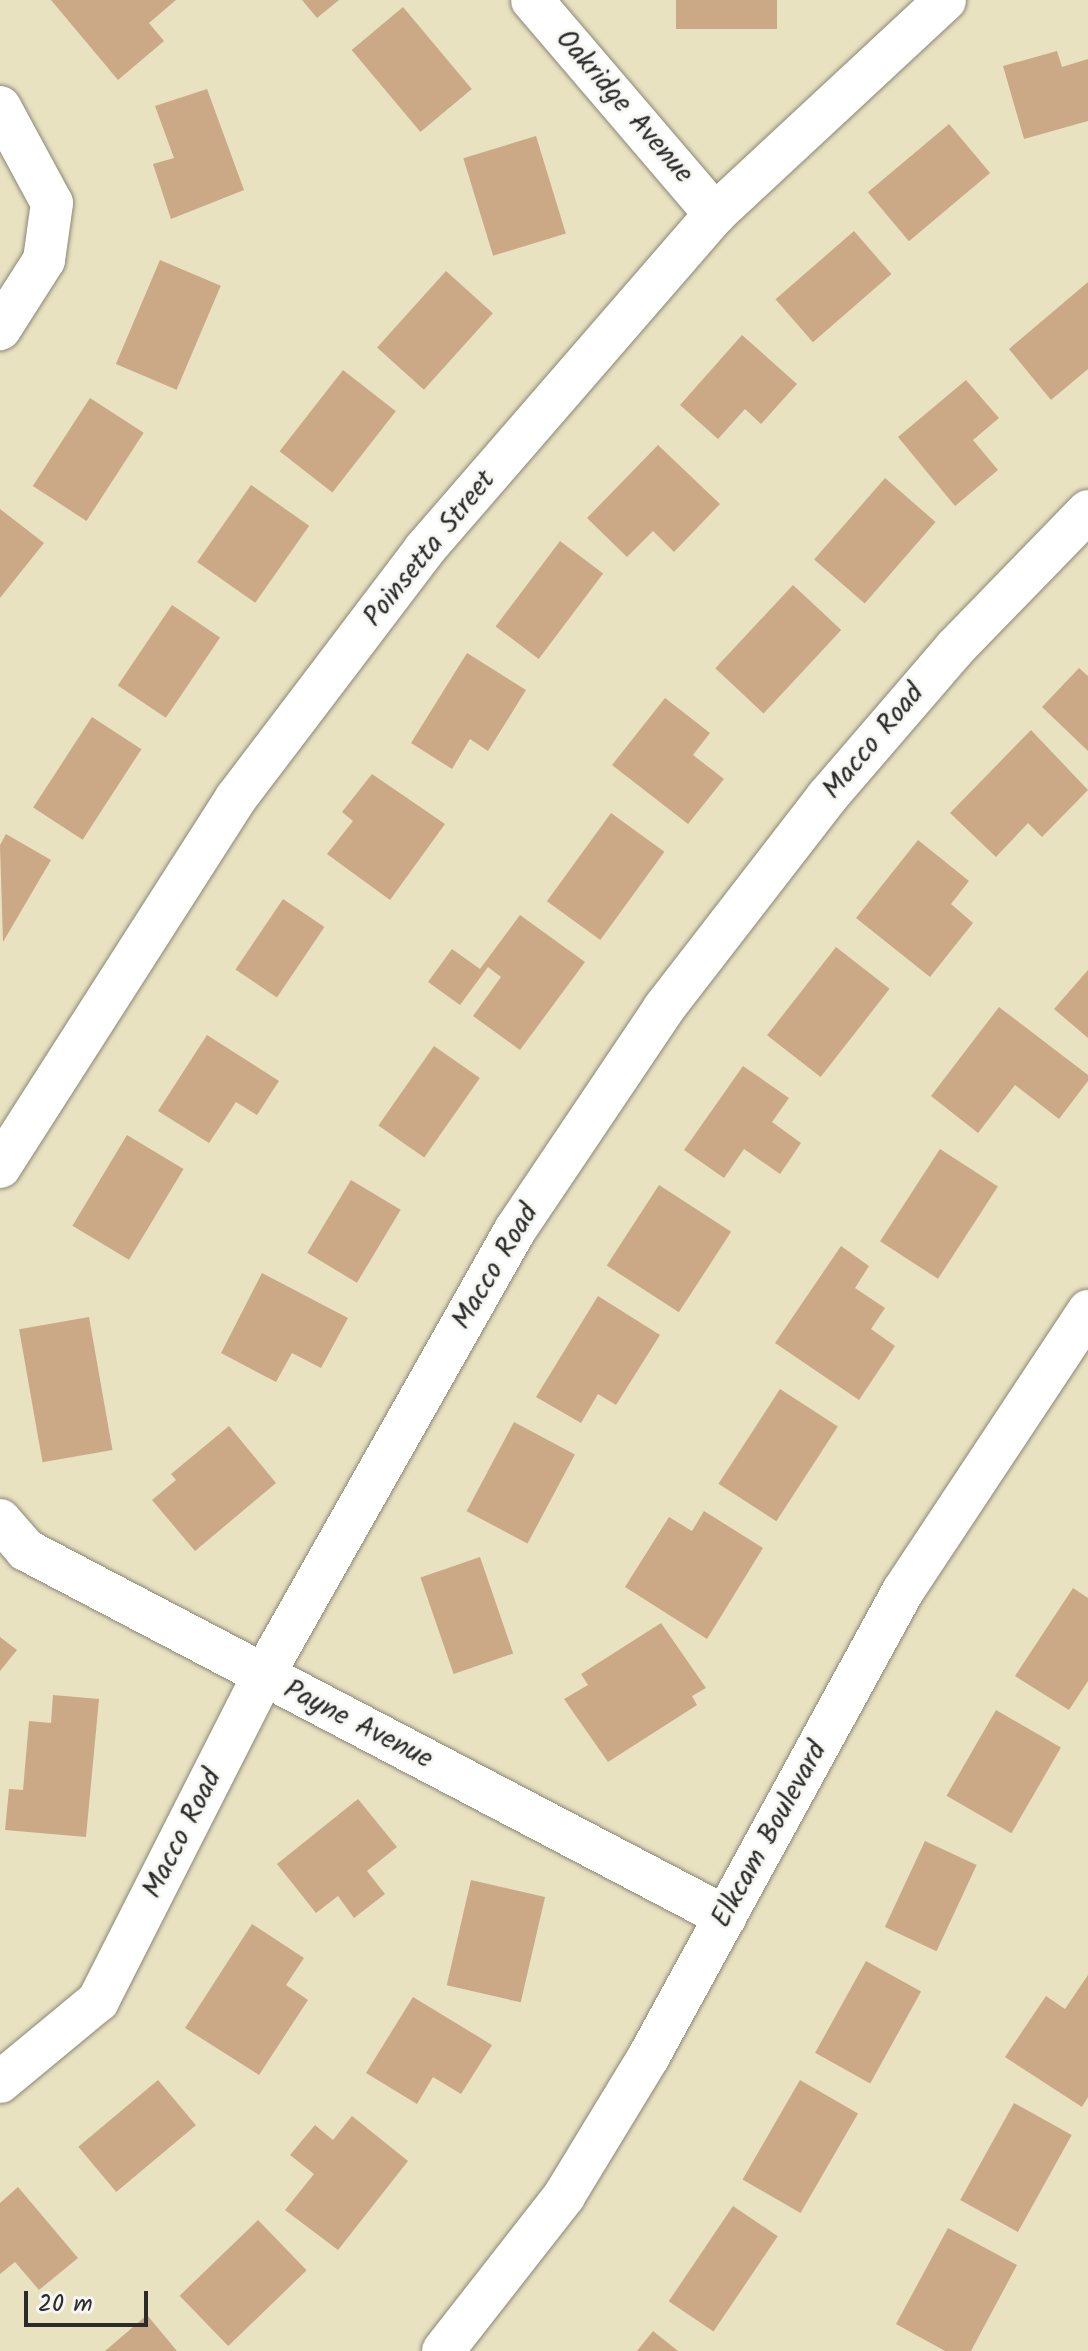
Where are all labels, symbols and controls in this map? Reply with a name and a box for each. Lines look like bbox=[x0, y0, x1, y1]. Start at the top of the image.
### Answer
street label: Oakridge Avenue bbox=[548, 23, 700, 191]
street label: Poinsetta Street bbox=[357, 464, 503, 634]
street label: Macco Road bbox=[816, 678, 932, 806]
street label: Macco Road bbox=[445, 1198, 547, 1336]
street label: Payne Avenue bbox=[278, 1673, 438, 1777]
street label: Elkcam Boulevard bbox=[705, 1736, 835, 1934]
street label: Macco Road bbox=[136, 1764, 230, 1904]
scale bar bbox=[28, 2275, 152, 2325]
text: 20 m bbox=[38, 2285, 93, 2324]

